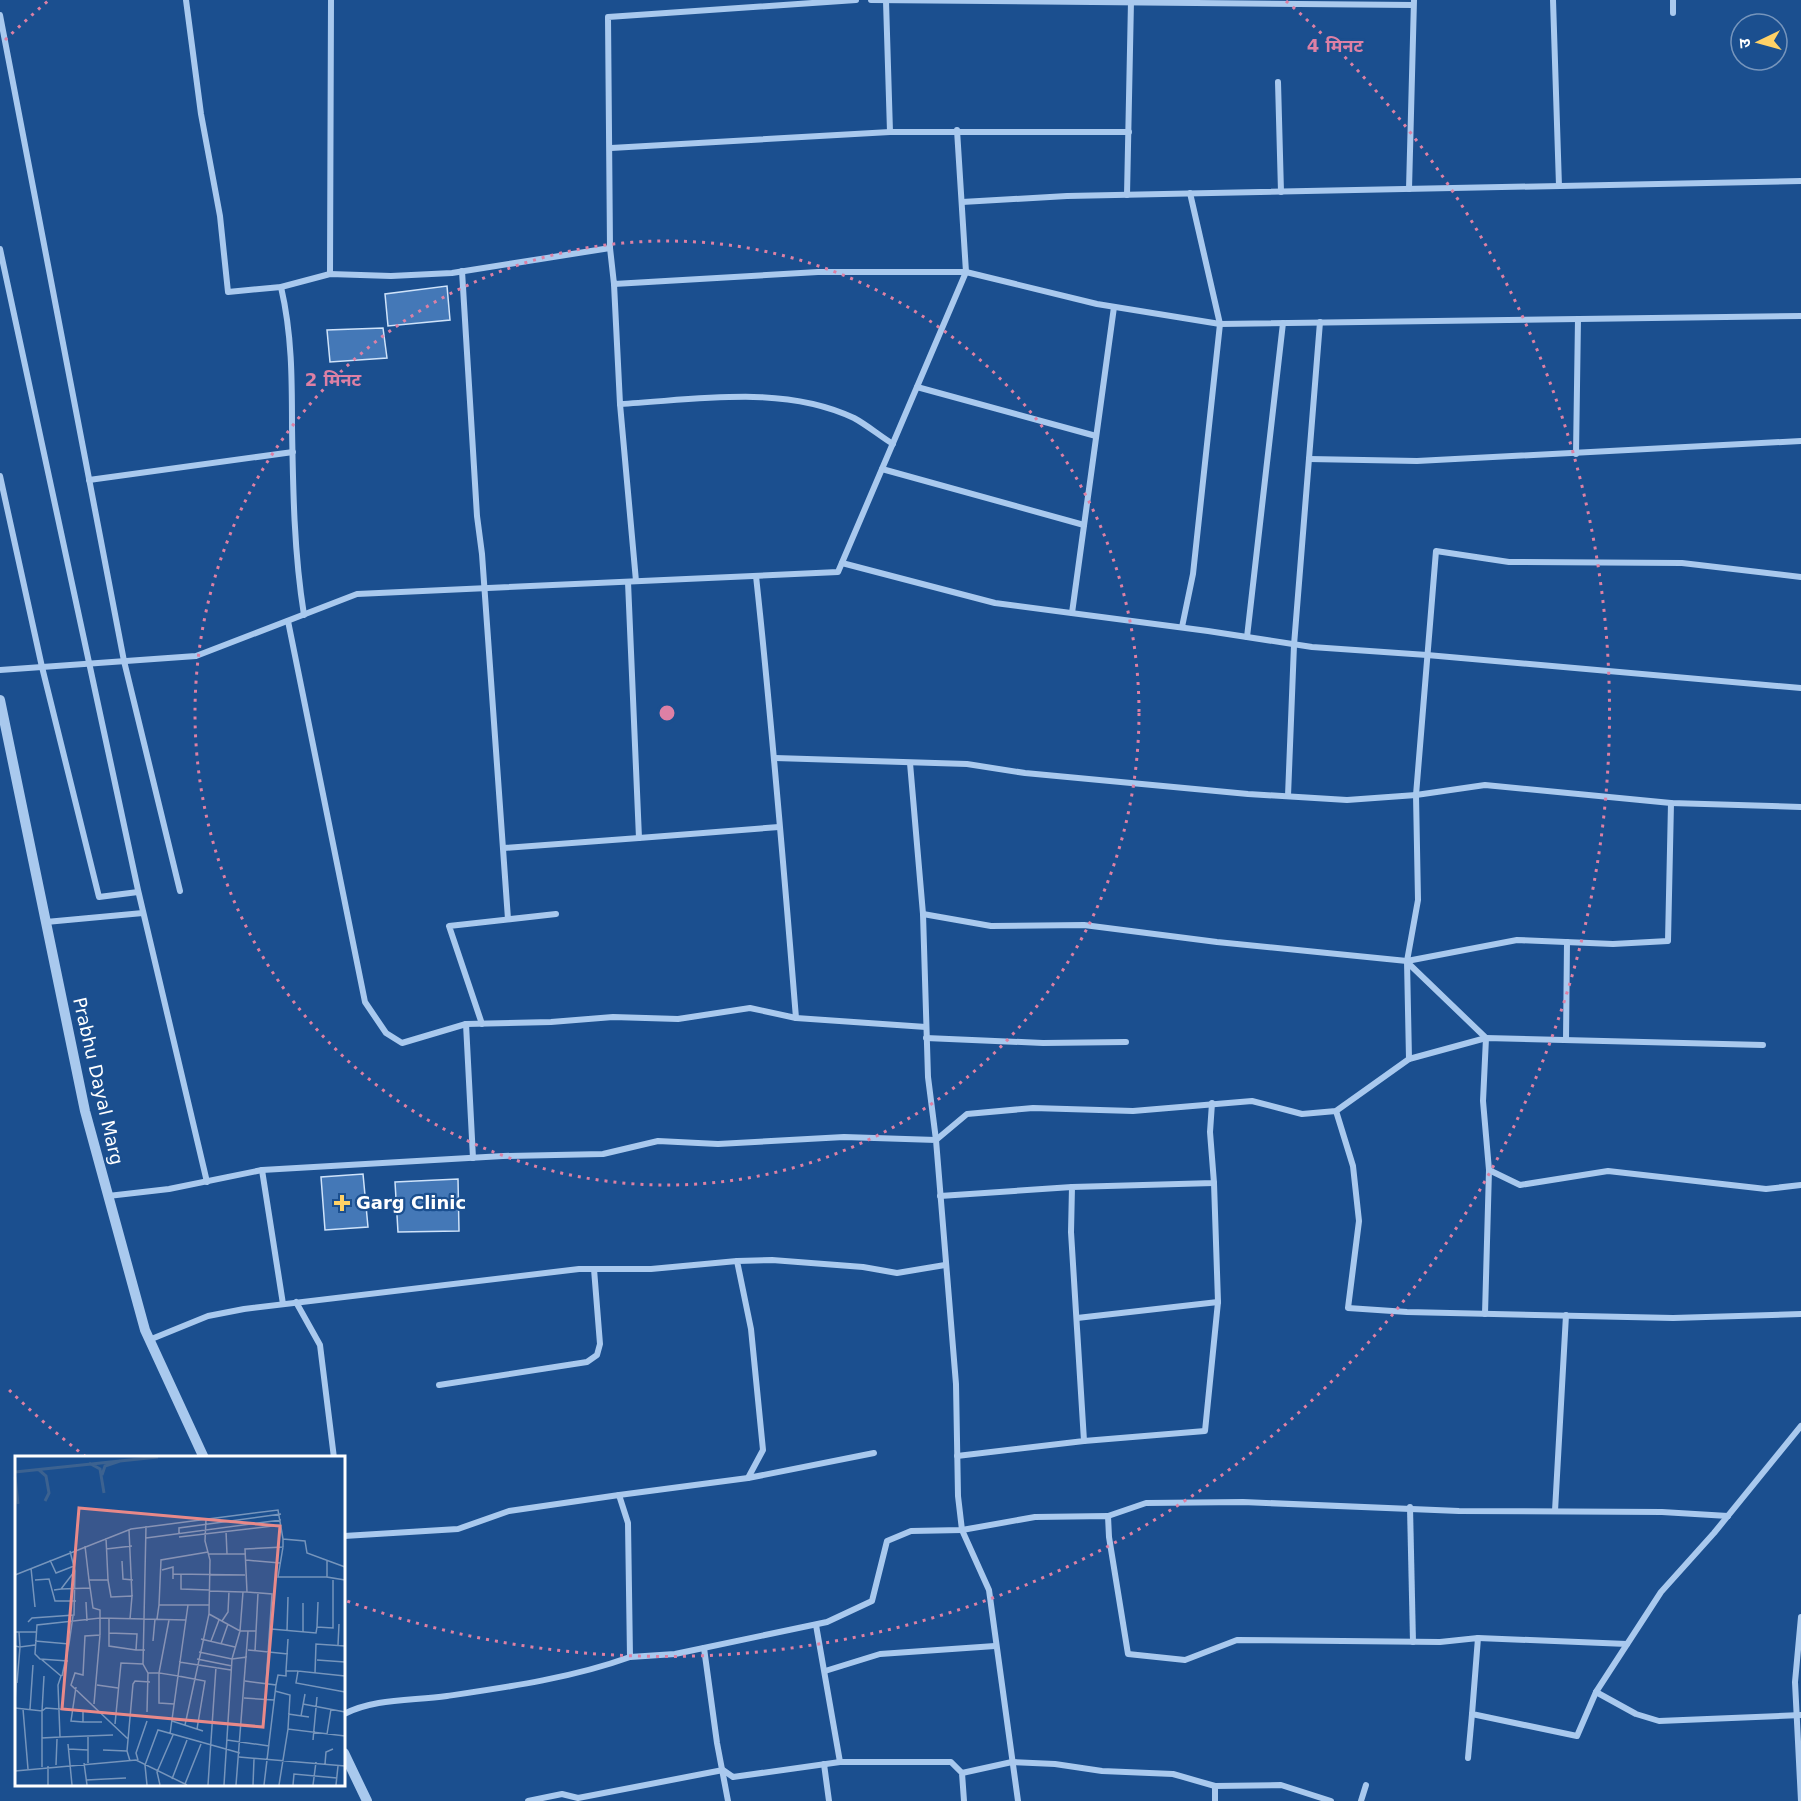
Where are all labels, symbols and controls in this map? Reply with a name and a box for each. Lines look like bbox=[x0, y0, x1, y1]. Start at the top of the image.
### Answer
north arrow bbox=[1729, 12, 1789, 72]
text: 4 मिनट bbox=[1307, 35, 1364, 56]
text: उ bbox=[1735, 37, 1754, 49]
text: 2 मिनट bbox=[305, 369, 362, 390]
centre of rings bbox=[657, 703, 677, 723]
street label: Prabhu Dayal Marg bbox=[69, 995, 128, 1167]
place label: Garg Clinic bbox=[356, 1192, 466, 1213]
marker: Garg Clinic bbox=[333, 1194, 351, 1212]
inset map bbox=[15, 1456, 345, 1786]

